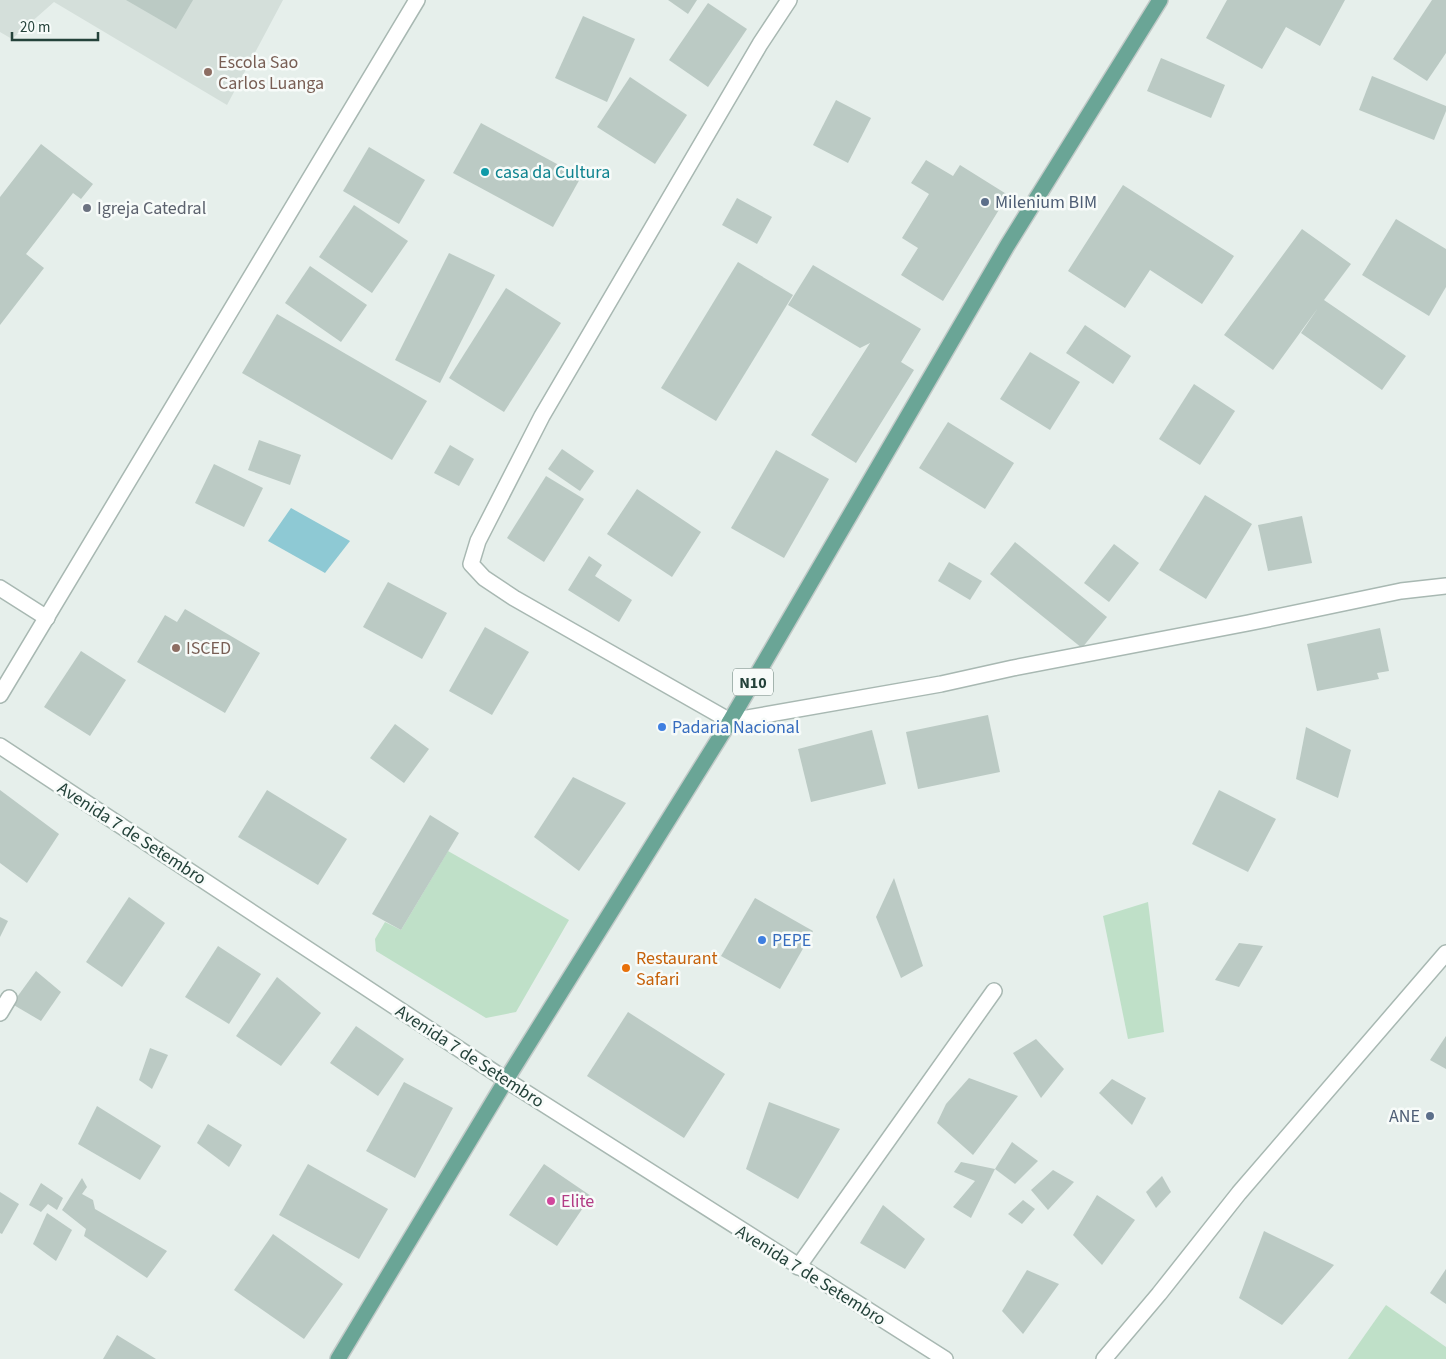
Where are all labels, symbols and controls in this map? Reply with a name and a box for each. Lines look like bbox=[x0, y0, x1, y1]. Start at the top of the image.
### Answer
scale bar bbox=[12, 10, 99, 42]
text: 20 m bbox=[20, 17, 50, 38]
place label: Escola Sao Carlos Luanga bbox=[218, 50, 324, 96]
marker: Escola Sao Carlos Luanga bbox=[202, 66, 214, 78]
place label: casa da Cultura bbox=[495, 160, 610, 185]
marker: casa da Cultura bbox=[479, 166, 491, 178]
place label: Milenium BIM bbox=[995, 190, 1097, 215]
place label: Igreja Catedral bbox=[97, 196, 206, 221]
marker: Milenium BIM bbox=[979, 196, 991, 208]
marker: Igreja Catedral bbox=[81, 202, 93, 214]
place label: ISCED bbox=[186, 636, 231, 661]
marker: ISCED bbox=[170, 642, 182, 654]
road number: N10 bbox=[733, 669, 773, 696]
place label: Padaria Nacional bbox=[672, 715, 800, 740]
marker: Padaria Nacional bbox=[656, 721, 668, 733]
street label: Avenida 7 de Setembro bbox=[52, 776, 211, 891]
place label: PEPE bbox=[772, 928, 811, 953]
marker: PEPE bbox=[756, 934, 768, 946]
place label: Restaurant Safari bbox=[636, 946, 718, 992]
marker: Restaurant Safari bbox=[620, 962, 632, 974]
street label: Avenida 7 de Setembro bbox=[390, 999, 549, 1114]
place label: ANE bbox=[1389, 1104, 1420, 1129]
marker: ANE bbox=[1424, 1110, 1436, 1122]
place label: Elite bbox=[561, 1189, 594, 1214]
marker: Elite bbox=[545, 1195, 557, 1207]
street label: Avenida 7 de Setembro bbox=[731, 1219, 891, 1332]

